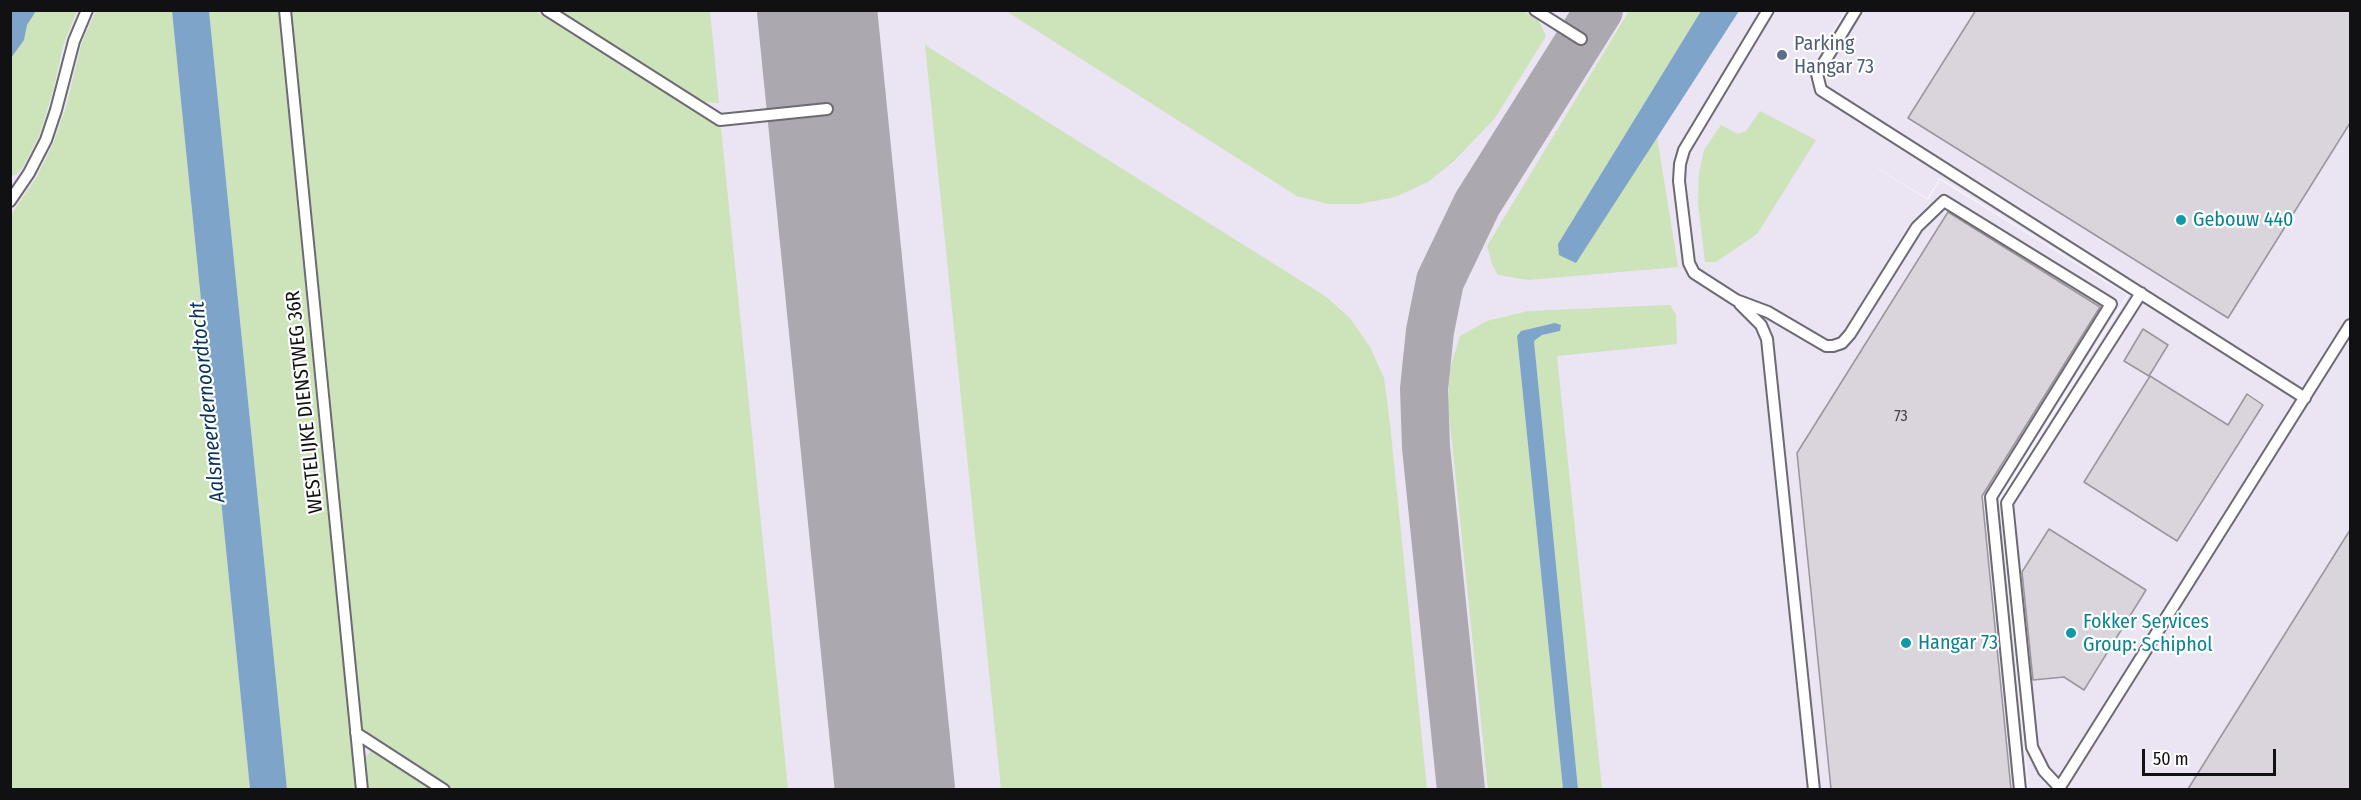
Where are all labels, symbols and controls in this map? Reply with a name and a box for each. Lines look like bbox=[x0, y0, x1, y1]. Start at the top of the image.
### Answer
place label: Parking Hangar 73 bbox=[1794, 32, 1874, 79]
marker: Parking Hangar 73 bbox=[1775, 48, 1789, 62]
place label: Gebouw 440 bbox=[2193, 208, 2294, 232]
marker: Gebouw 440 bbox=[2174, 213, 2188, 227]
street label: WESTELIJKE DIENSTWEG 36R bbox=[281, 289, 329, 515]
water label: Aalsmeerdernoordtocht bbox=[185, 300, 231, 504]
house number: 73 bbox=[1894, 407, 1908, 427]
place label: Fokker Services Group: Schiphol bbox=[2083, 610, 2212, 657]
marker: Fokker Services Group: Schiphol bbox=[2064, 626, 2078, 640]
place label: Hangar 73 bbox=[1918, 631, 1998, 655]
marker: Hangar 73 bbox=[1899, 636, 1913, 650]
scale bar bbox=[2145, 737, 2278, 775]
text: 50 m bbox=[2153, 748, 2189, 770]

